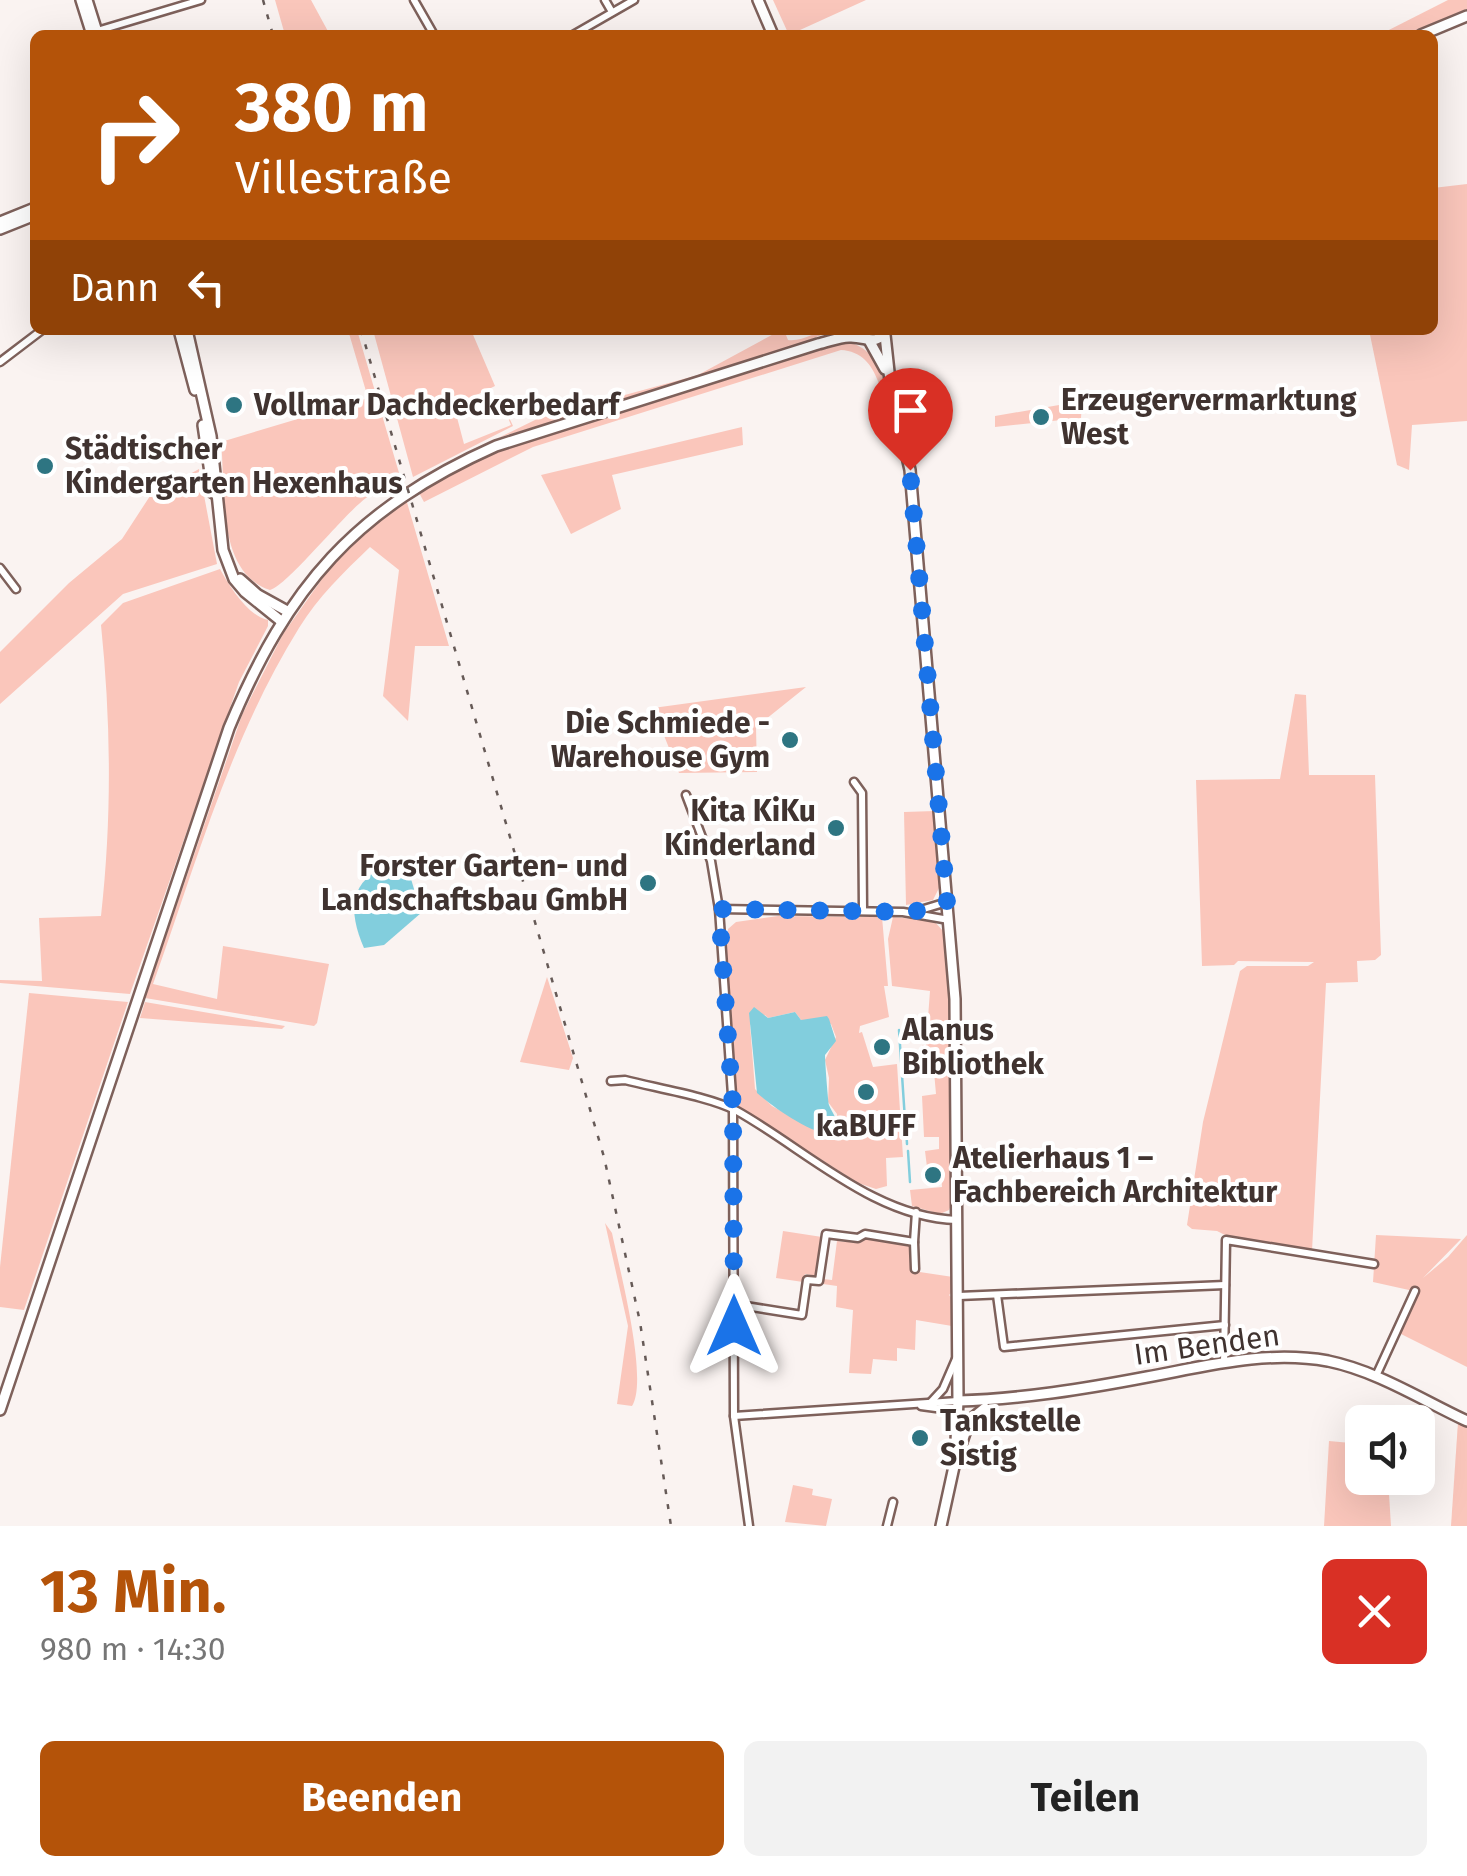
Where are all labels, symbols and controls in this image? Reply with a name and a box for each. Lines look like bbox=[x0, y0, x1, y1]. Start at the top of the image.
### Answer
text: 380 m bbox=[235, 66, 429, 150]
icon: right bbox=[70, 70, 200, 200]
text: Villestraße bbox=[235, 151, 452, 205]
icon: left bbox=[179, 260, 234, 315]
text: Dann bbox=[70, 265, 159, 311]
pin bbox=[868, 368, 953, 471]
place label: Erzeugervermarktung West bbox=[1061, 382, 1357, 452]
icon: arrive bbox=[883, 383, 938, 438]
place label: Vollmar Dachdeckerbedarf bbox=[253, 387, 622, 423]
marker: Vollmar Dachdeckerbedarf bbox=[223, 394, 245, 416]
marker: Erzeugervermarktung West bbox=[1030, 406, 1052, 428]
place label: Städtischer Kindergarten Hexenhaus bbox=[65, 431, 403, 501]
marker: Städtischer Kindergarten Hexenhaus bbox=[34, 455, 56, 477]
place label: Die Schmiede - Warehouse Gym bbox=[551, 705, 770, 775]
marker: Die Schmiede - Warehouse Gym bbox=[779, 729, 801, 751]
place label: Kita KiKu Kinderland bbox=[664, 793, 816, 863]
marker: Kita KiKu Kinderland bbox=[825, 817, 847, 839]
place label: Forster Garten- und Landschaftsbau GmbH bbox=[321, 848, 628, 918]
marker: Forster Garten- und Landschaftsbau GmbH bbox=[637, 872, 659, 894]
place label: Alanus Bibliothek bbox=[901, 1012, 1044, 1082]
marker: Alanus Bibliothek bbox=[871, 1036, 893, 1058]
marker: kaBUFF bbox=[855, 1081, 877, 1103]
place label: kaBUFF bbox=[816, 1108, 916, 1144]
place label: Atelierhaus 1 – Fachbereich Architektur bbox=[952, 1140, 1278, 1210]
marker: Atelierhaus 1 – Fachbereich Architektur bbox=[922, 1164, 944, 1186]
position arrow bbox=[682, 1274, 786, 1378]
street label: Im Benden bbox=[1132, 1317, 1282, 1373]
place label: Tankstelle Sistig bbox=[940, 1403, 1081, 1473]
map controls bbox=[1345, 1405, 1435, 1495]
button: sound bbox=[1345, 1405, 1435, 1495]
marker: Tankstelle Sistig bbox=[909, 1427, 931, 1449]
text: 13 Min. bbox=[40, 1556, 226, 1628]
button: close bbox=[1322, 1559, 1427, 1664]
text: 980 m · 14:30 bbox=[40, 1630, 226, 1668]
button: Beenden bbox=[40, 1741, 724, 1856]
button: Teilen bbox=[744, 1741, 1427, 1856]

